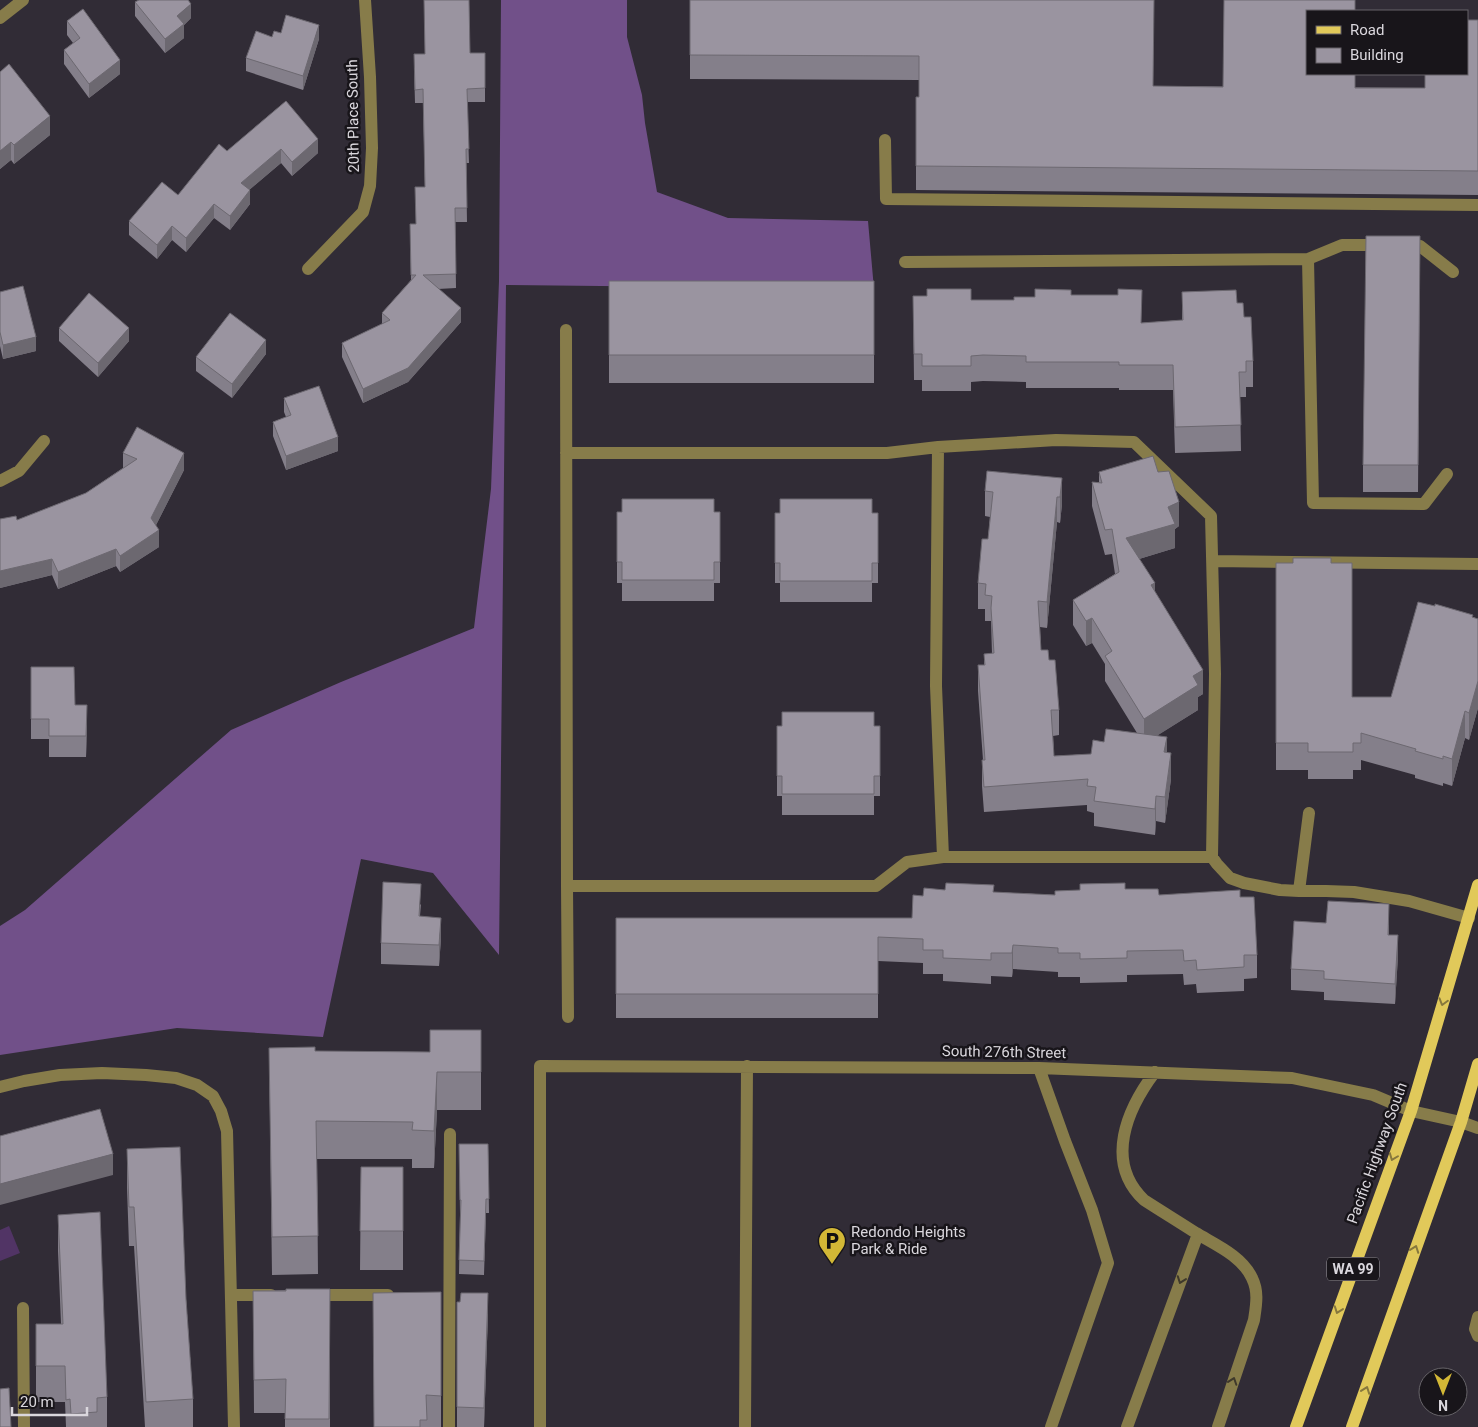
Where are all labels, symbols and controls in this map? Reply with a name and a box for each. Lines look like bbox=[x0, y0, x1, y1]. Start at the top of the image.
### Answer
legend bbox=[1306, 10, 1468, 75]
text: Road bbox=[1350, 21, 1384, 39]
text: Building bbox=[1350, 46, 1404, 64]
street label: 20th Place South bbox=[343, 59, 363, 173]
one-way arrow bbox=[1439, 997, 1449, 1005]
street label: South 276th Street bbox=[942, 1042, 1066, 1062]
street label: Pacific Highway South bbox=[1343, 1080, 1411, 1226]
one-way arrow bbox=[1389, 1152, 1400, 1161]
place label: Redondo Heights Park & Ride bbox=[851, 1223, 966, 1258]
parking icon: Redondo Heights Park & Ride bbox=[817, 1226, 847, 1265]
one-way arrow bbox=[1410, 1245, 1420, 1254]
road number: WA 99 bbox=[1327, 1258, 1379, 1280]
one-way arrow bbox=[1177, 1275, 1187, 1283]
one-way arrow bbox=[1334, 1305, 1344, 1313]
north arrow bbox=[1418, 1367, 1468, 1417]
one-way arrow bbox=[1227, 1377, 1237, 1386]
scale bar bbox=[12, 1384, 88, 1416]
one-way arrow bbox=[1360, 1386, 1370, 1395]
text: 20 m bbox=[20, 1393, 54, 1411]
text: N bbox=[1438, 1397, 1448, 1413]

